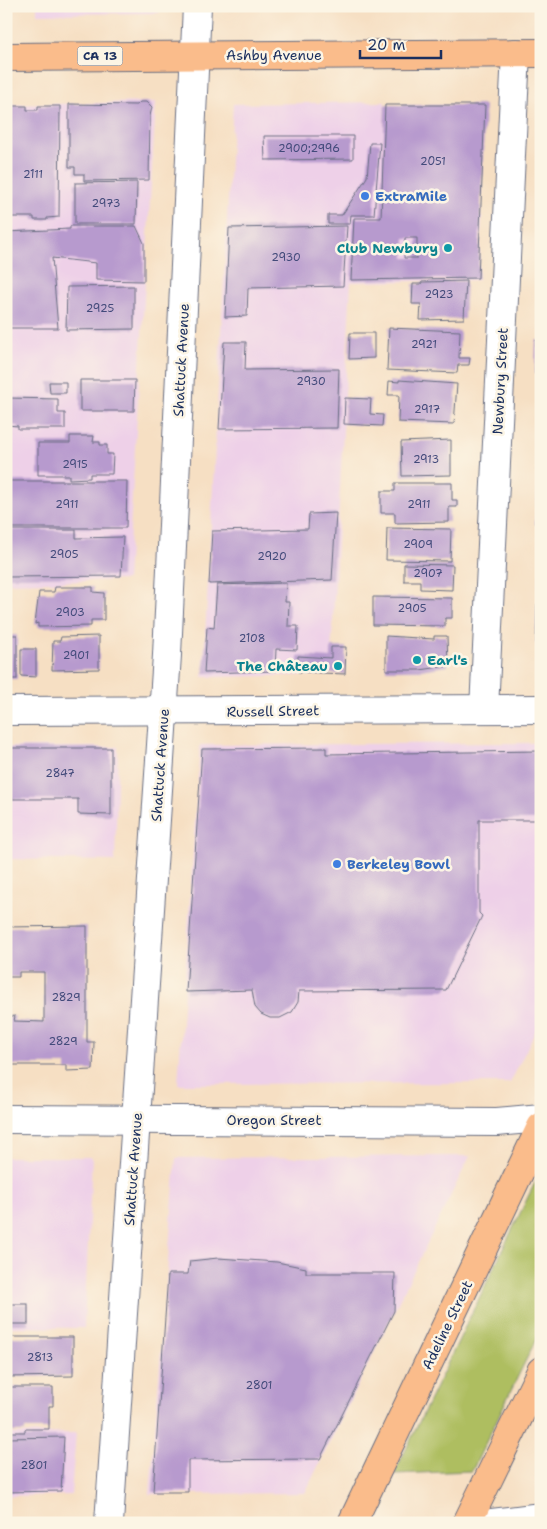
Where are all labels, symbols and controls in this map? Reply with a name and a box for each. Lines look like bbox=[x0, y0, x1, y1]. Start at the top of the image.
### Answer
scale bar bbox=[360, 28, 441, 60]
text: 20 m bbox=[367, 35, 406, 55]
road number: CA 13 bbox=[78, 46, 122, 66]
street label: Ashby Avenue bbox=[226, 46, 322, 64]
house number: 2900;2996 bbox=[278, 141, 340, 156]
house number: 2051 bbox=[420, 154, 446, 169]
house number: 2111 bbox=[23, 167, 43, 182]
place label: ExtraMile bbox=[375, 187, 447, 205]
marker: ExtraMile bbox=[359, 190, 371, 202]
house number: 2973 bbox=[92, 196, 120, 211]
place label: Club Newbury bbox=[337, 239, 438, 257]
marker: Club Newbury bbox=[442, 242, 454, 254]
house number: 2930 bbox=[271, 250, 301, 265]
house number: 2923 bbox=[424, 287, 454, 302]
house number: 2925 bbox=[86, 301, 114, 316]
street label: Shattuck Avenue bbox=[169, 303, 193, 417]
street label: Newbury Street bbox=[488, 327, 512, 435]
house number: 2921 bbox=[411, 337, 437, 352]
house number: 2930 bbox=[296, 374, 326, 389]
house number: 2917 bbox=[414, 402, 440, 417]
house number: 2913 bbox=[413, 452, 439, 467]
house number: 2915 bbox=[62, 457, 88, 472]
house number: 2911 bbox=[55, 497, 79, 512]
house number: 2911 bbox=[407, 497, 431, 512]
house number: 2909 bbox=[403, 537, 433, 552]
house number: 2905 bbox=[50, 547, 79, 562]
house number: 2920 bbox=[257, 549, 287, 564]
house number: 2907 bbox=[413, 566, 443, 581]
house number: 2905 bbox=[398, 601, 427, 616]
house number: 2903 bbox=[55, 605, 85, 620]
house number: 2108 bbox=[239, 631, 265, 646]
house number: 2901 bbox=[63, 648, 89, 663]
place label: Earl's bbox=[427, 651, 468, 669]
marker: Earl's bbox=[411, 654, 423, 666]
place label: The Château bbox=[237, 657, 328, 675]
marker: The Château bbox=[332, 660, 344, 672]
street label: Russell Street bbox=[226, 701, 320, 721]
street label: Shattuck Avenue bbox=[147, 708, 173, 822]
house number: 2847 bbox=[45, 766, 75, 781]
place label: Berkeley Bowl bbox=[347, 855, 450, 873]
marker: Berkeley Bowl bbox=[331, 858, 343, 870]
house number: 2829 bbox=[51, 990, 81, 1005]
house number: 2829 bbox=[48, 1034, 78, 1049]
street label: Oregon Street bbox=[226, 1111, 322, 1129]
street label: Shattuck Avenue bbox=[120, 1112, 146, 1226]
street label: Adeline Street bbox=[418, 1277, 476, 1373]
house number: 2813 bbox=[27, 1350, 53, 1365]
house number: 2801 bbox=[246, 1378, 272, 1393]
house number: 2801 bbox=[21, 1458, 47, 1473]

